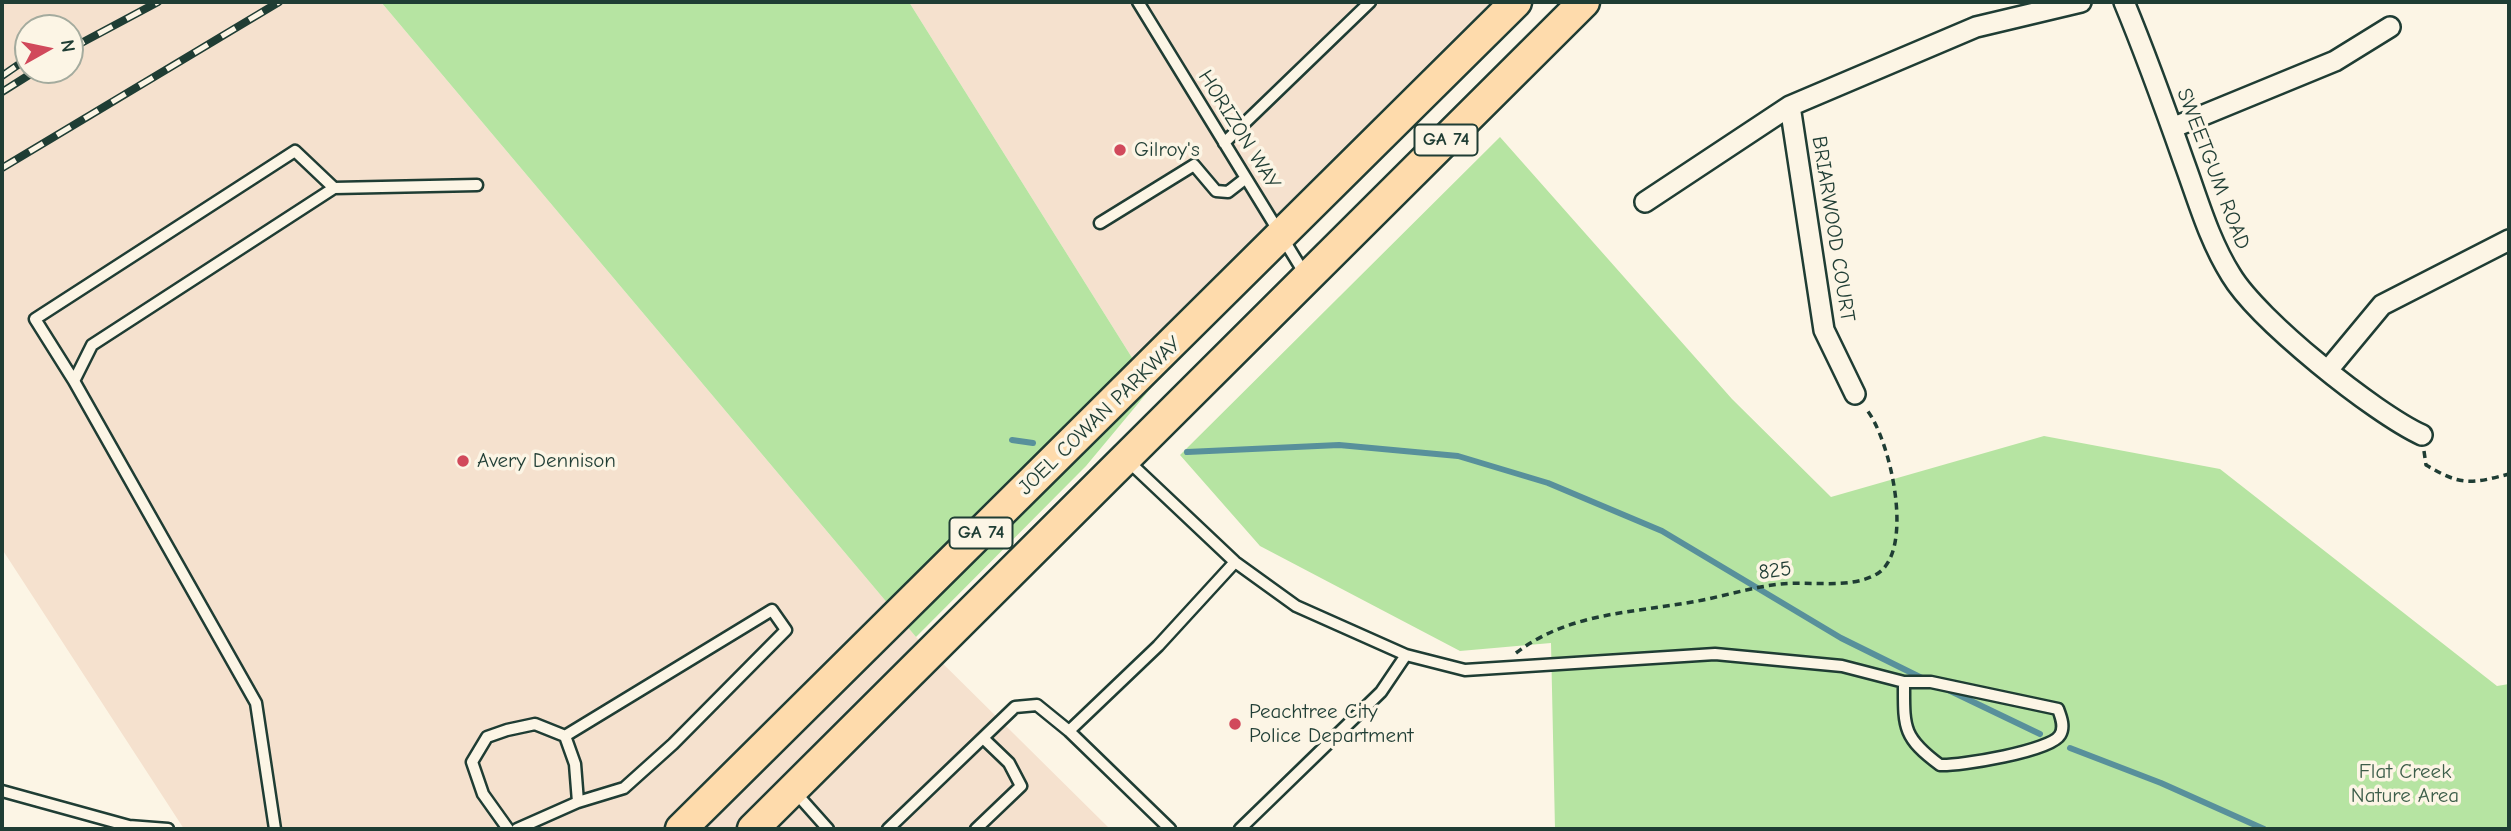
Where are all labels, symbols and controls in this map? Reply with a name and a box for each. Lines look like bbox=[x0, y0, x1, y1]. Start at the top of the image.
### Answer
north arrow bbox=[14, 14, 84, 84]
text: N bbox=[56, 38, 80, 54]
street label: HORIZON WAY bbox=[1192, 66, 1286, 194]
street label: SWEETGUM ROAD bbox=[2171, 85, 2255, 253]
road number: GA 74 bbox=[1414, 124, 1478, 156]
street label: BRIARWOOD COURT bbox=[1806, 134, 1860, 324]
place label: Gilroy's bbox=[1134, 137, 1200, 163]
marker: Gilroy's bbox=[1112, 142, 1128, 158]
street label: JOEL COWAN PARKWAY bbox=[1013, 331, 1187, 501]
place label: Avery Dennison bbox=[477, 448, 616, 474]
marker: Avery Dennison bbox=[455, 453, 471, 469]
road number: GA 74 bbox=[950, 518, 1012, 548]
street label: 825 bbox=[1757, 556, 1793, 586]
place label: Peachtree City Police Department bbox=[1249, 699, 1414, 749]
marker: Peachtree City Police Department bbox=[1227, 716, 1243, 732]
park label: Flat Creek Nature Area bbox=[2351, 759, 2459, 809]

